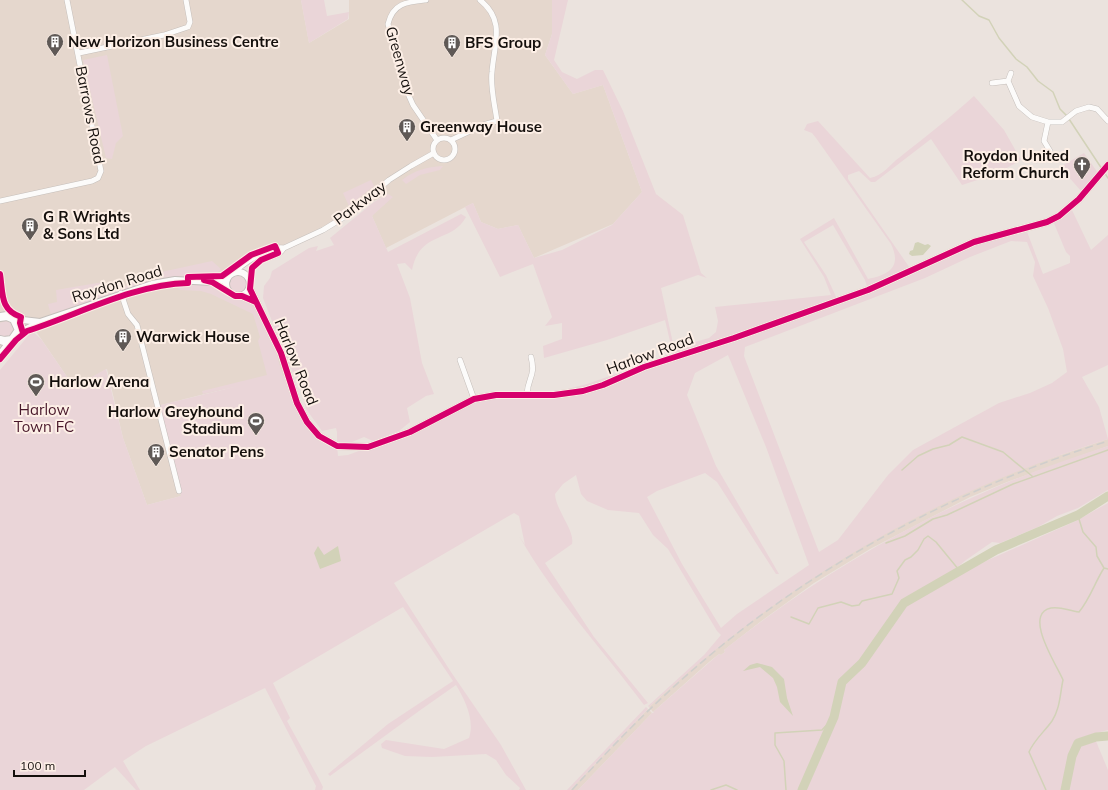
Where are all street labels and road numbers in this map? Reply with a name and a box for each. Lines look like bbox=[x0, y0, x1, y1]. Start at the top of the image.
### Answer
street label: Greenway bbox=[382, 24, 419, 98]
street label: Barrows Road bbox=[72, 64, 109, 166]
street label: Parkway bbox=[330, 177, 390, 229]
street label: Roydon Road bbox=[69, 261, 164, 306]
street label: Harlow Road bbox=[270, 316, 322, 408]
street label: Harlow Road bbox=[604, 329, 696, 378]

